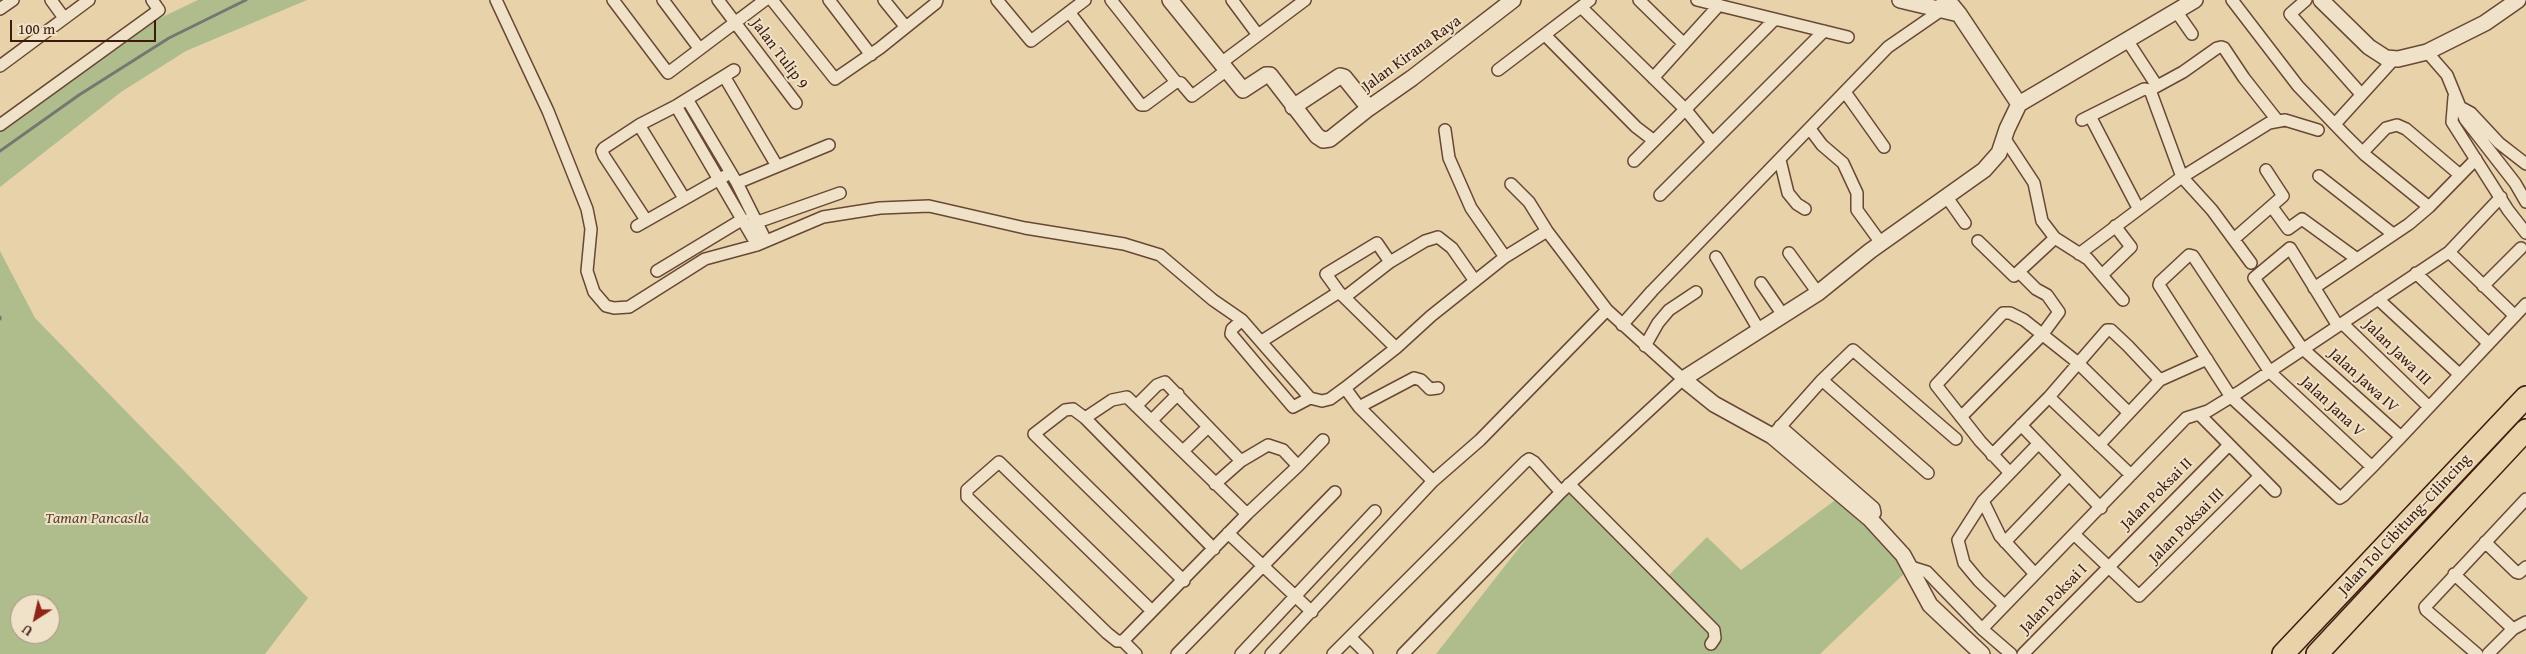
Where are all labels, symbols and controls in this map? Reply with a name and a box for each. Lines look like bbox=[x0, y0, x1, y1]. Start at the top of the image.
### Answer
scale bar bbox=[12, 10, 159, 42]
street label: Jalan Kirana Raya bbox=[1359, 12, 1465, 96]
street label: Jalan Tulip 9 bbox=[746, 15, 812, 93]
text: 100 m bbox=[18, 18, 55, 39]
street label: Jalan Jawa III bbox=[2359, 316, 2435, 390]
street label: Jalan Jawa IV bbox=[2324, 345, 2402, 417]
street label: Jalan Jana V bbox=[2296, 373, 2368, 441]
street label: Jalan Tol Cibitung–Cilincing bbox=[2334, 450, 2476, 600]
street label: Jalan Poksai II bbox=[2117, 454, 2197, 534]
street label: Jalan Poksai III bbox=[2145, 484, 2229, 568]
park label: Taman Pancasila bbox=[45, 509, 149, 529]
street label: Jalan Poksai I bbox=[2016, 560, 2092, 638]
north arrow bbox=[10, 594, 60, 644]
text: U bbox=[17, 620, 37, 641]

